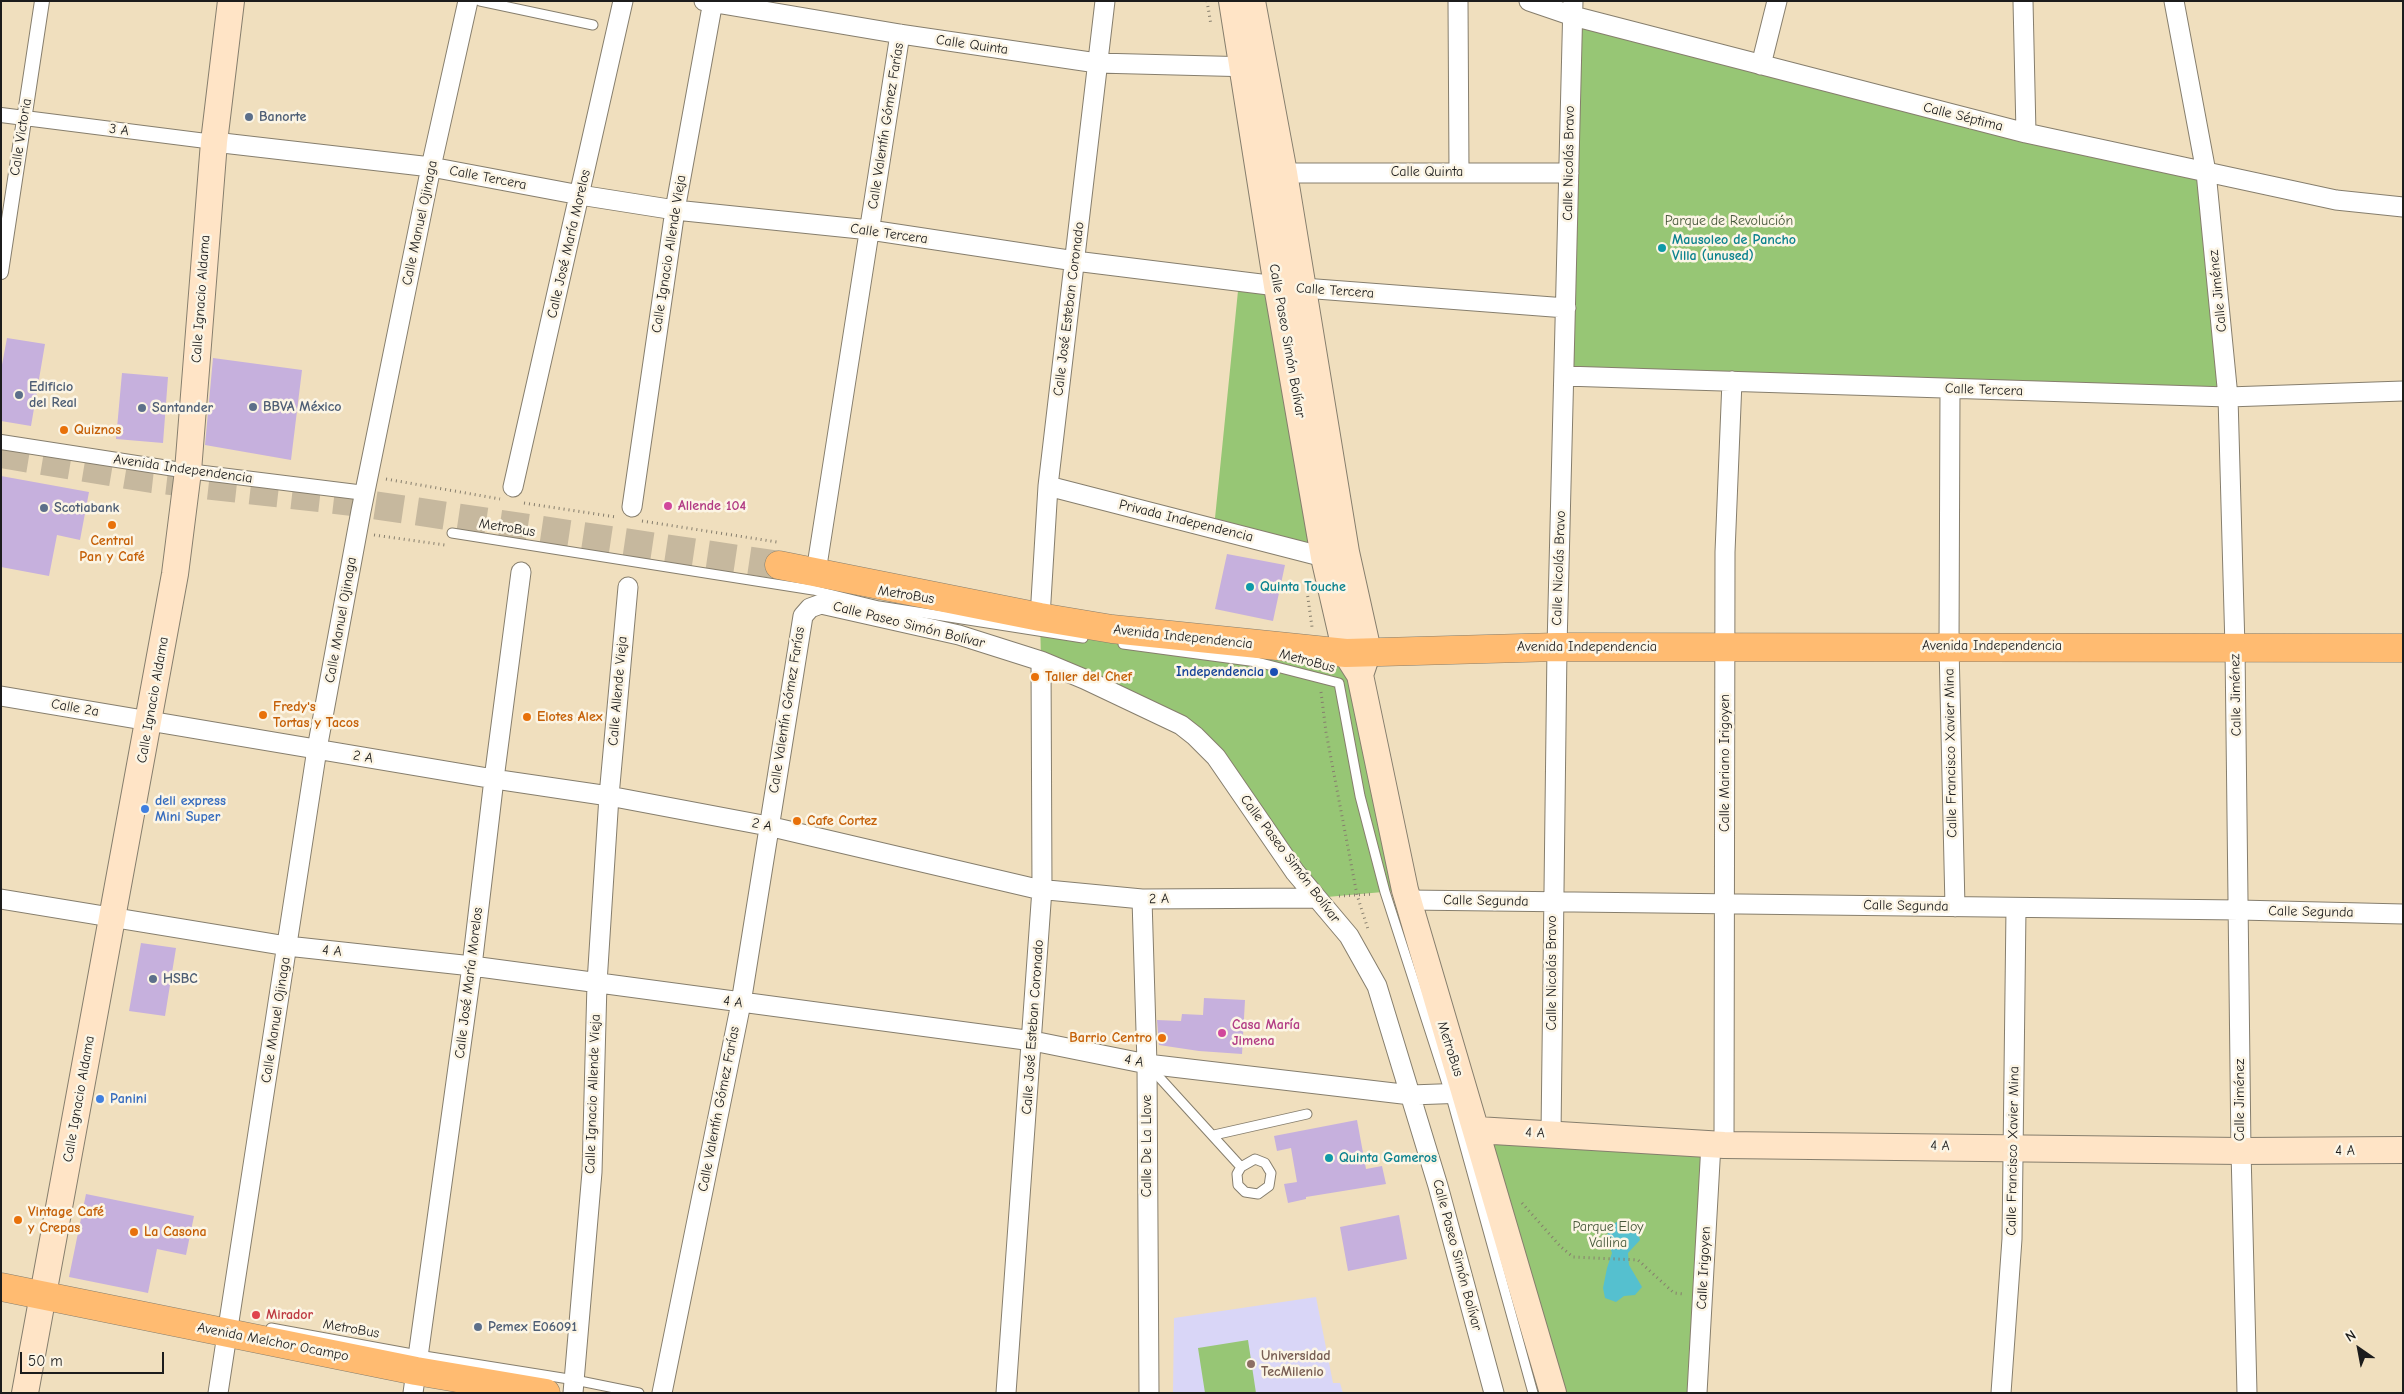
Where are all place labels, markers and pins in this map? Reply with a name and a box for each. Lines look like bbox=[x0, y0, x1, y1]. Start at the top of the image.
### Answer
place label: Banorte bbox=[259, 109, 306, 125]
marker: Banorte bbox=[243, 111, 255, 123]
place label: Mausoleo de Pancho Villa (unused) bbox=[1672, 232, 1796, 264]
marker: Mausoleo de Pancho Villa (unused) bbox=[1656, 242, 1668, 254]
place label: Edificio del Real bbox=[29, 379, 77, 412]
marker: Edificio del Real bbox=[13, 389, 25, 401]
place label: BBVA México bbox=[263, 399, 342, 415]
place label: Santander bbox=[152, 400, 213, 416]
marker: BBVA México bbox=[247, 401, 259, 413]
marker: Santander bbox=[136, 402, 148, 414]
place label: Quiznos bbox=[74, 422, 121, 438]
marker: Quiznos bbox=[58, 424, 70, 436]
place label: Allende 104 bbox=[678, 498, 746, 514]
place label: Scotiabank bbox=[54, 500, 119, 516]
marker: Allende 104 bbox=[662, 500, 674, 512]
marker: Scotiabank bbox=[38, 502, 50, 514]
marker: Central Pan y Café bbox=[106, 519, 118, 531]
place label: Central Pan y Café bbox=[79, 533, 145, 566]
place label: Quinta Touche bbox=[1260, 579, 1346, 595]
marker: Quinta Touche bbox=[1244, 581, 1256, 593]
place label: Independencia bbox=[1176, 664, 1264, 680]
marker: Independencia bbox=[1268, 666, 1280, 678]
place label: Taller del Chef bbox=[1045, 669, 1132, 685]
marker: Taller del Chef bbox=[1029, 671, 1041, 683]
place label: Fredy's Tortas y Tacos bbox=[273, 699, 359, 732]
marker: Fredy's Tortas y Tacos bbox=[257, 709, 269, 721]
place label: Elotes Alex bbox=[537, 709, 603, 725]
marker: Elotes Alex bbox=[521, 711, 533, 723]
place label: deli express Mini Super bbox=[155, 793, 226, 826]
marker: deli express Mini Super bbox=[139, 803, 151, 815]
place label: Cafe Cortez bbox=[807, 813, 877, 829]
marker: Cafe Cortez bbox=[791, 815, 803, 827]
place label: HSBC bbox=[163, 971, 198, 987]
marker: HSBC bbox=[147, 973, 159, 985]
place label: Casa María Jimena bbox=[1232, 1017, 1300, 1050]
marker: Casa María Jimena bbox=[1216, 1027, 1228, 1039]
place label: Barrio Centro bbox=[1069, 1030, 1152, 1046]
marker: Barrio Centro bbox=[1156, 1032, 1168, 1044]
place label: Panini bbox=[110, 1091, 147, 1107]
marker: Panini bbox=[94, 1093, 106, 1105]
place label: Quinta Gameros bbox=[1339, 1150, 1437, 1166]
marker: Quinta Gameros bbox=[1323, 1152, 1335, 1164]
place label: Vintage Café y Crepas bbox=[28, 1204, 104, 1236]
marker: Vintage Café y Crepas bbox=[12, 1214, 24, 1226]
place label: La Casona bbox=[144, 1224, 207, 1240]
marker: La Casona bbox=[128, 1226, 140, 1238]
place label: Mirador bbox=[266, 1307, 313, 1323]
marker: Mirador bbox=[250, 1309, 262, 1321]
place label: Pemex E06091 bbox=[488, 1319, 577, 1335]
marker: Pemex E06091 bbox=[472, 1321, 484, 1333]
place label: Universidad TecMilenio bbox=[1261, 1348, 1331, 1380]
marker: Universidad TecMilenio bbox=[1245, 1358, 1257, 1370]

